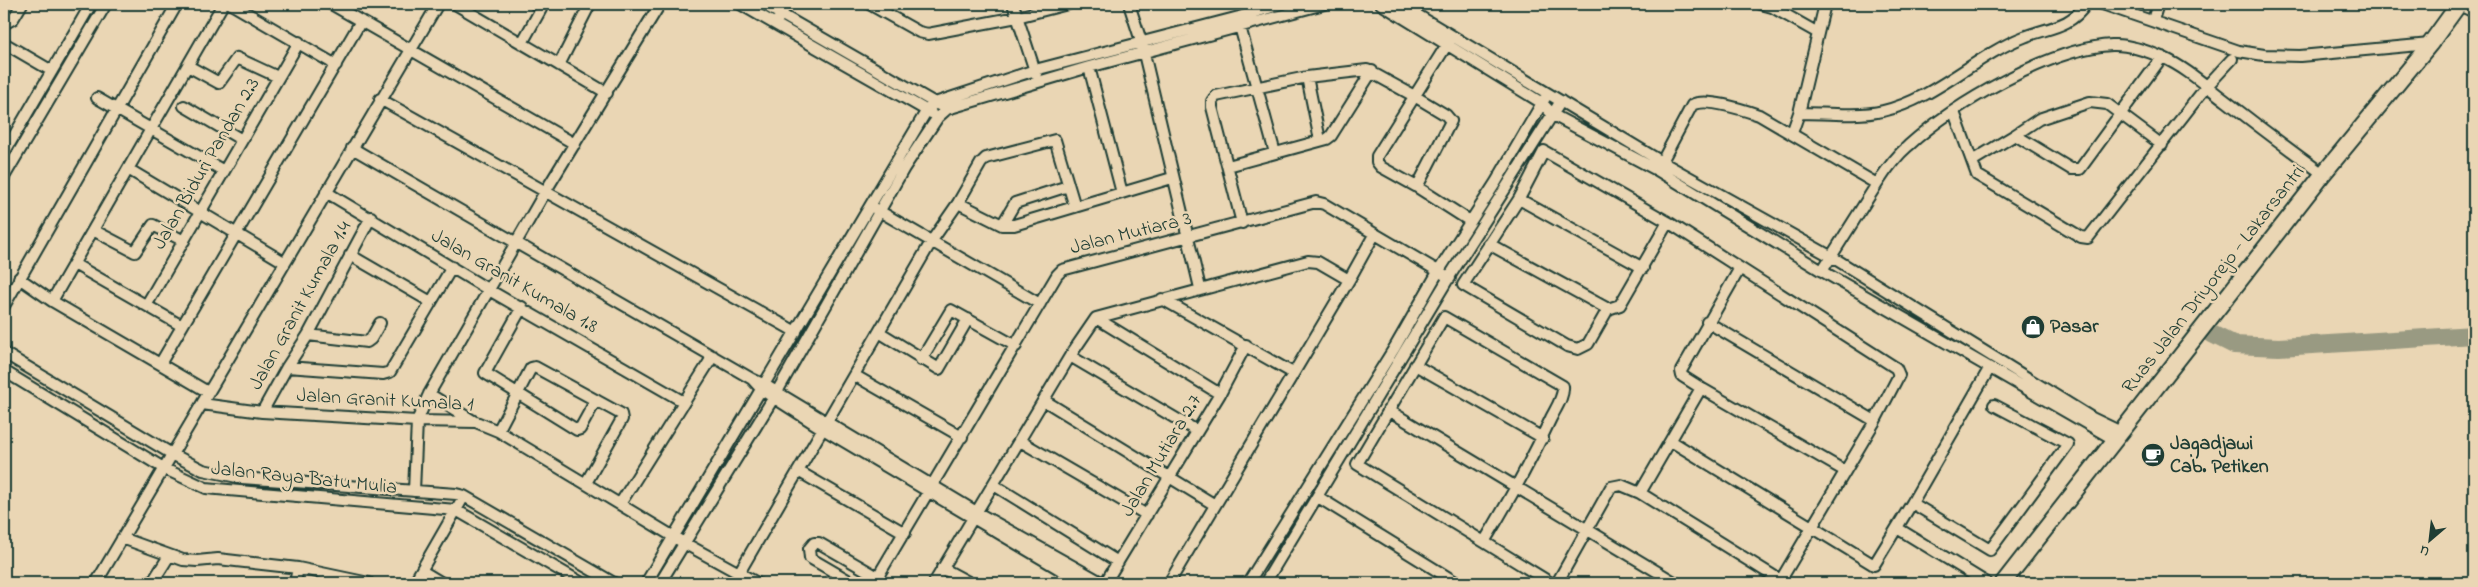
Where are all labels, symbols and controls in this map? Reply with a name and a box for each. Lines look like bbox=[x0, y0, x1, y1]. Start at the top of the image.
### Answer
street label: Jalan Biduri Pandan 2.3 bbox=[146, 73, 268, 255]
street label: Ruas Jalan Driyorejo - Lakarsantri bbox=[2115, 160, 2313, 400]
street label: Jalan Mutiara 3 bbox=[1067, 205, 1195, 263]
street label: Jalan Granit Kumala 1.4 bbox=[242, 216, 360, 396]
street label: Jalan Granit Kumala 1.8 bbox=[425, 222, 603, 342]
place label: Pasar bbox=[2050, 313, 2099, 342]
shop icon: Pasar bbox=[2020, 314, 2046, 340]
street label: Jalan Granit Kumala 1 bbox=[296, 382, 474, 420]
street label: Jalan Mutiara 2.7 bbox=[1114, 389, 1210, 523]
place label: Jagadjawi Cab. Petiken bbox=[2170, 430, 2269, 482]
cafe icon: Jagadjawi Cab. Petiken bbox=[2140, 442, 2166, 468]
street label: Jalan Raya Batu Mulia bbox=[209, 455, 399, 503]
north arrow bbox=[2406, 514, 2456, 564]
text: U bbox=[2416, 539, 2433, 562]

